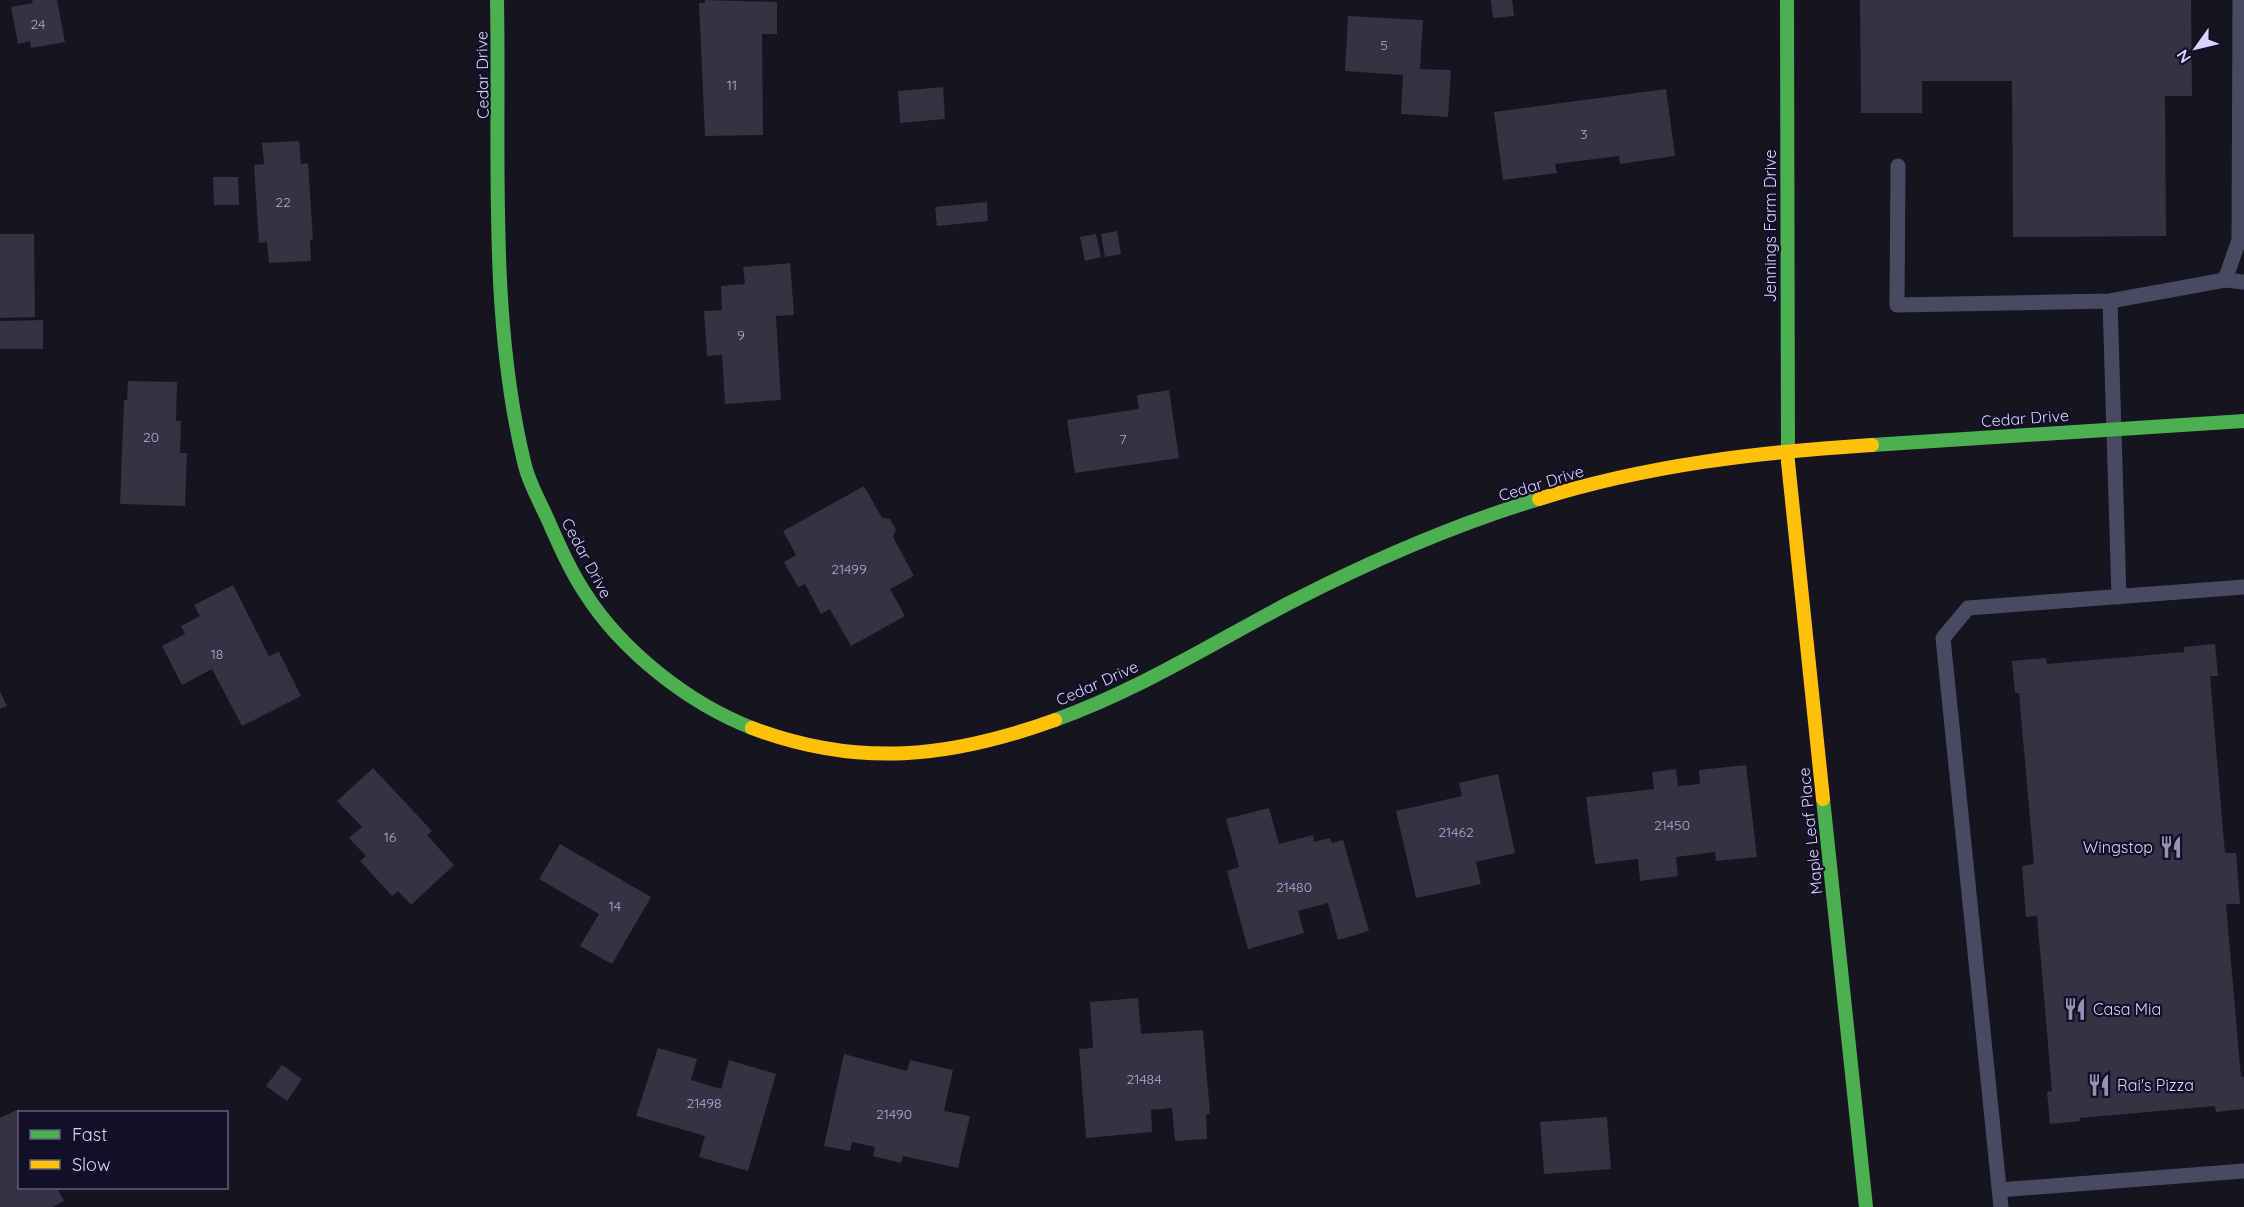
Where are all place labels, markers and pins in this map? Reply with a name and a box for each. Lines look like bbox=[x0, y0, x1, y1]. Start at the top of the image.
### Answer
restaurant icon: Wingstop bbox=[2158, 834, 2184, 860]
place label: Wingstop bbox=[2083, 837, 2153, 857]
restaurant icon: Casa Mia bbox=[2062, 996, 2088, 1022]
place label: Casa Mia bbox=[2093, 999, 2161, 1019]
restaurant icon: Rai's Pizza bbox=[2086, 1072, 2112, 1098]
place label: Rai's Pizza bbox=[2117, 1075, 2194, 1095]

